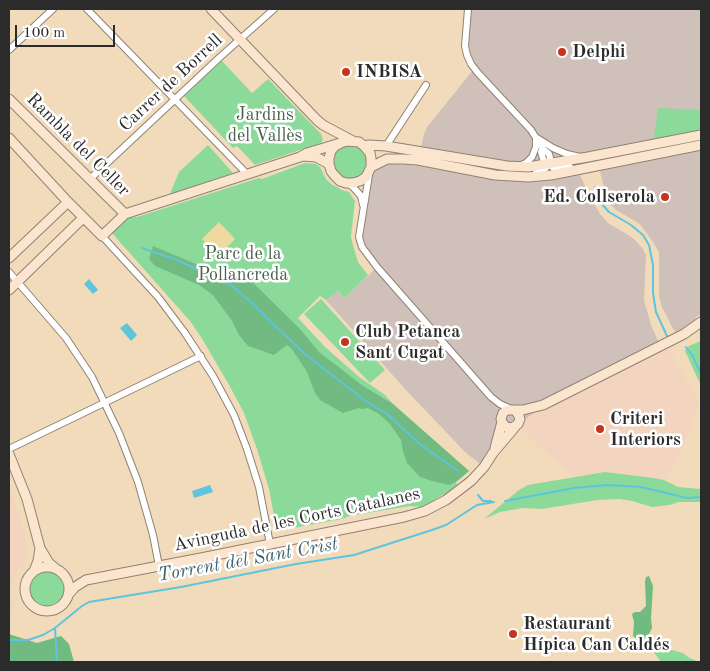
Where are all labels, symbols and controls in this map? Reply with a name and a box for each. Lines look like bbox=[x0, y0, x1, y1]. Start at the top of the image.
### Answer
scale bar bbox=[18, 15, 118, 47]
text: 100 m bbox=[23, 26, 65, 41]
street label: Carrer de Borrell bbox=[115, 30, 227, 136]
place label: Delphi bbox=[572, 41, 625, 63]
marker: Delphi bbox=[556, 46, 568, 58]
place label: INBISA bbox=[356, 61, 422, 83]
marker: INBISA bbox=[340, 66, 352, 78]
street label: Rambla del Celler bbox=[22, 89, 134, 201]
park label: Jardins del Vallès bbox=[228, 104, 302, 146]
place label: Ed. Collserola bbox=[543, 186, 655, 208]
marker: Ed. Collserola bbox=[659, 191, 671, 203]
park label: Parc de la Pollancreda bbox=[198, 243, 288, 286]
place label: Club Petanca Sant Cugat bbox=[355, 321, 460, 364]
marker: Club Petanca Sant Cugat bbox=[339, 336, 351, 348]
place label: Criteri Interiors bbox=[610, 408, 681, 450]
marker: Criteri Interiors bbox=[594, 423, 606, 435]
street label: Avinguda de les Corts Catalanes bbox=[172, 483, 422, 557]
water label: Torrent del Sant Crist bbox=[156, 533, 340, 587]
place label: Restaurant Hípica Can Caldés bbox=[523, 613, 669, 656]
marker: Restaurant Hípica Can Caldés bbox=[507, 628, 519, 640]

